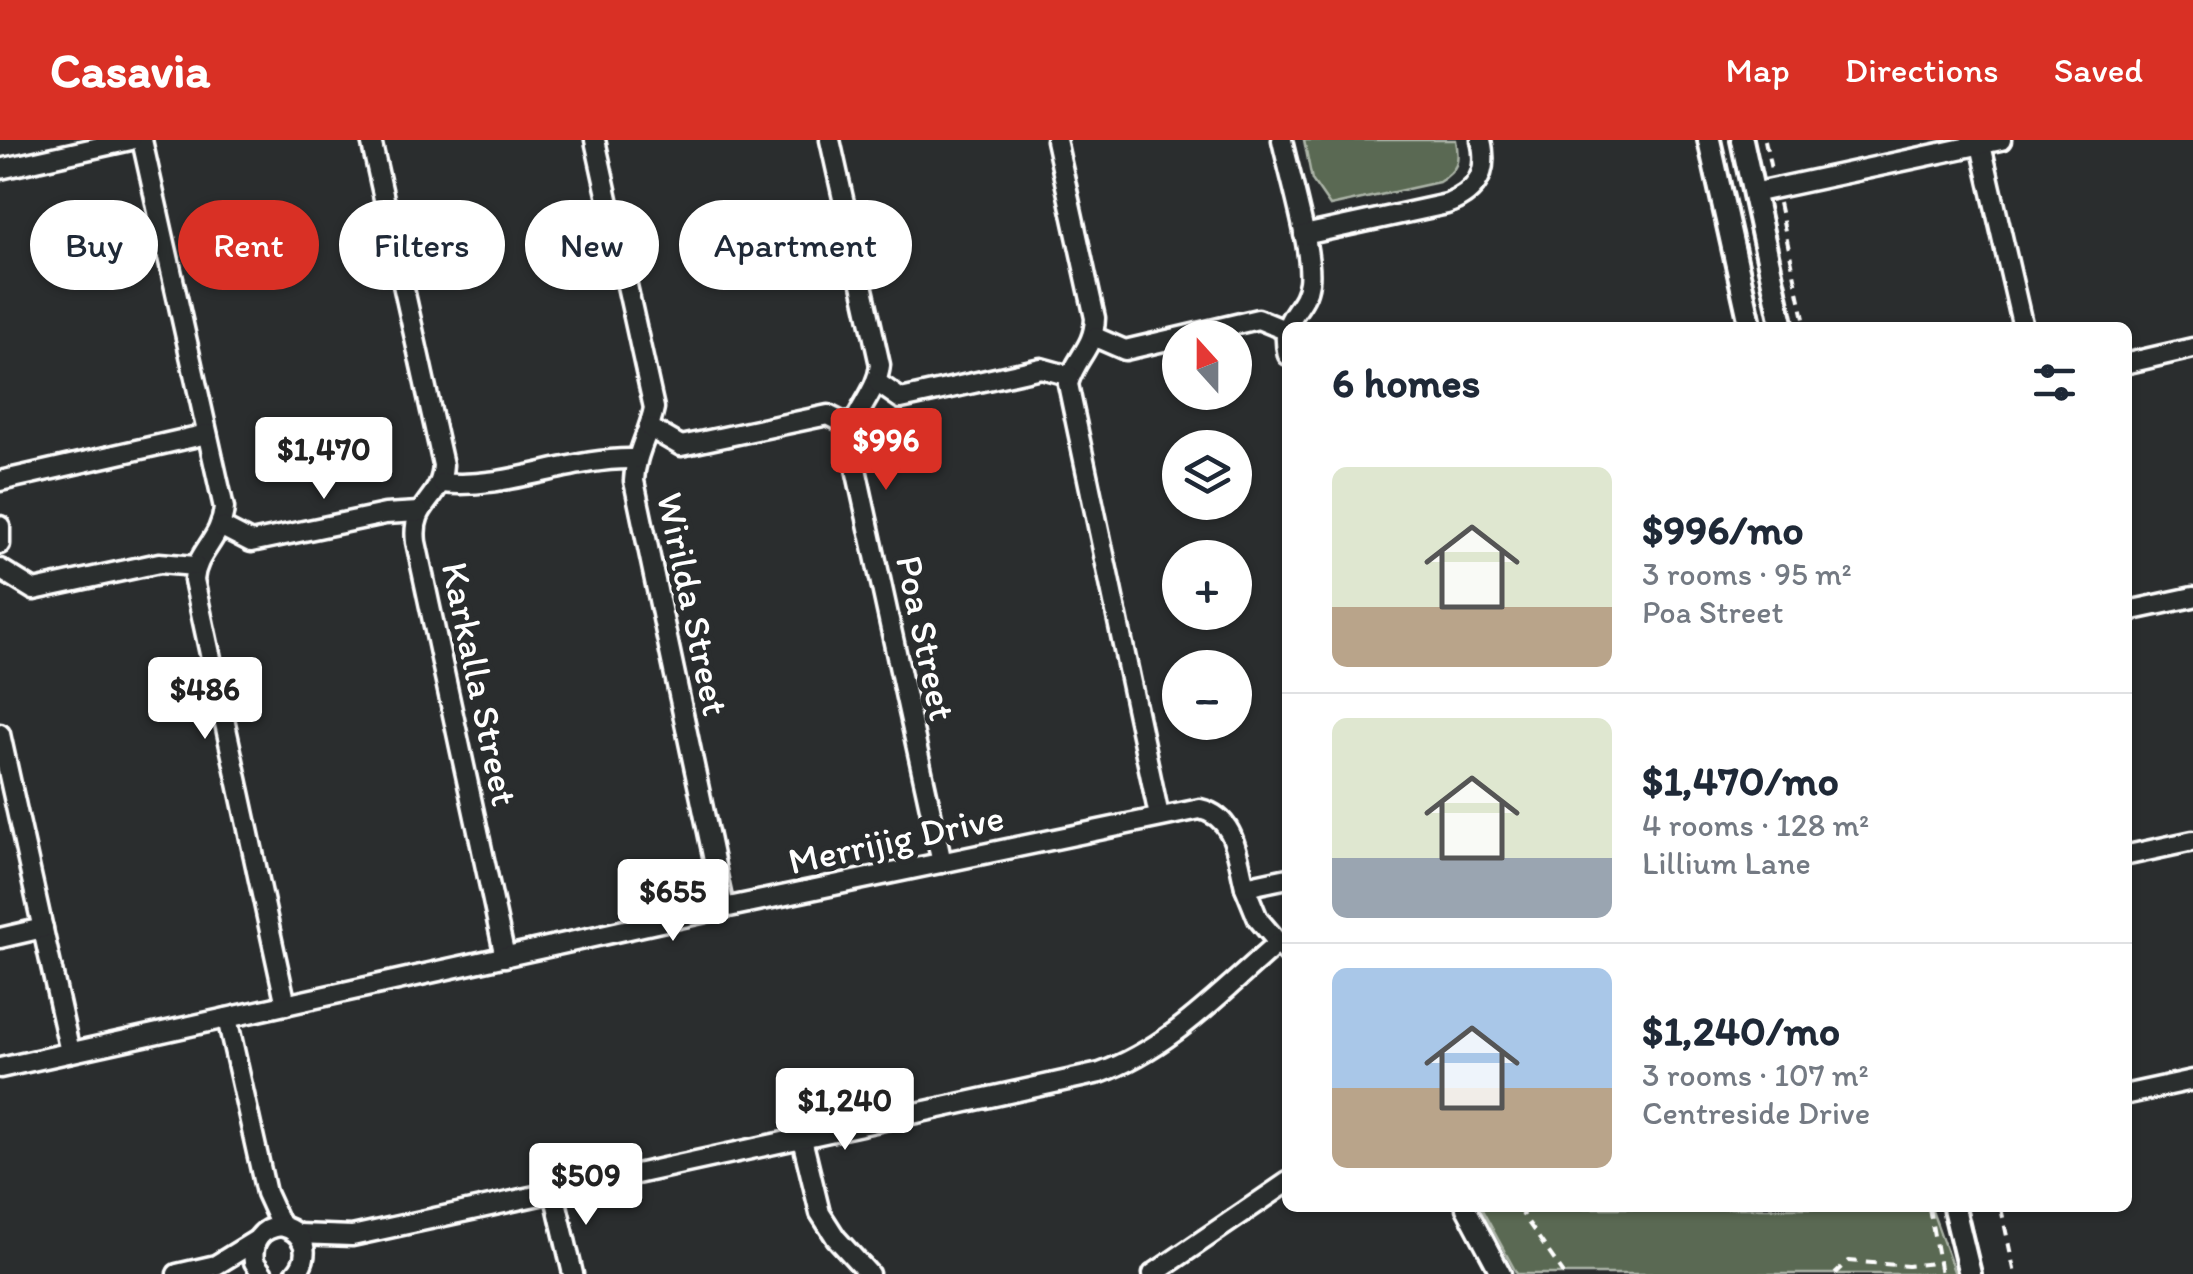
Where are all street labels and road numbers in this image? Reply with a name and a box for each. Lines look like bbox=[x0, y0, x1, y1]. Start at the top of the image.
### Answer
street label: Wirilda Street bbox=[647, 488, 739, 720]
street label: Poa Street bbox=[886, 551, 966, 725]
street label: Karkalla Street bbox=[432, 558, 528, 810]
street label: Merrijig Drive bbox=[784, 794, 1008, 884]

